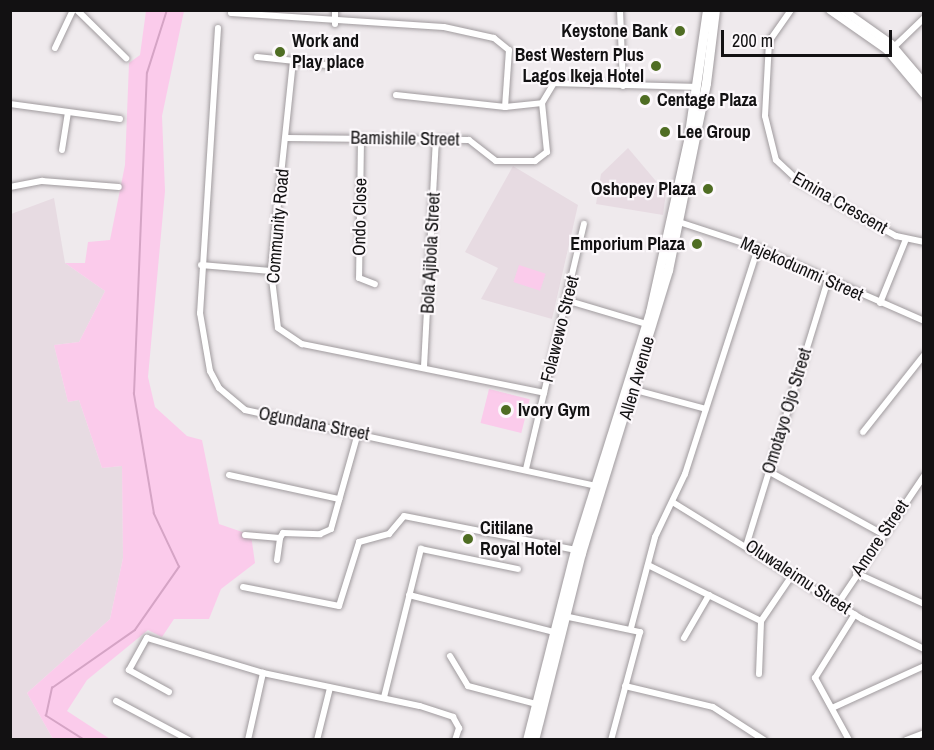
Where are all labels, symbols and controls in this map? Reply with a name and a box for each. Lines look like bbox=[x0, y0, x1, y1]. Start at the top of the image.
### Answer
scale bar bbox=[724, 18, 895, 56]
place label: Keystone Bank bbox=[561, 20, 668, 42]
marker: Keystone Bank bbox=[673, 24, 687, 38]
text: 200 m bbox=[732, 28, 773, 53]
place label: Work and Play place bbox=[292, 31, 364, 74]
marker: Work and Play place bbox=[273, 45, 287, 59]
place label: Best Western Plus Lagos Ikeja Hotel bbox=[515, 45, 644, 88]
marker: Best Western Plus Lagos Ikeja Hotel bbox=[649, 59, 663, 73]
place label: Centage Plaza bbox=[657, 89, 757, 111]
marker: Centage Plaza bbox=[638, 93, 652, 107]
place label: Lee Group bbox=[677, 121, 751, 143]
marker: Lee Group bbox=[658, 125, 672, 139]
street label: Bamishile Street bbox=[350, 127, 460, 151]
street label: Emina Crescent bbox=[789, 167, 891, 239]
street label: Community Road bbox=[262, 168, 294, 284]
street label: Ondo Close bbox=[349, 178, 371, 256]
place label: Oshopey Plaza bbox=[591, 178, 696, 200]
marker: Oshopey Plaza bbox=[701, 182, 715, 196]
street label: Bola Ajibola Street bbox=[417, 191, 445, 315]
street label: Majekodunmi Street bbox=[737, 232, 867, 306]
place label: Emporium Plaza bbox=[570, 233, 685, 255]
marker: Emporium Plaza bbox=[690, 237, 704, 251]
street label: Folawewo Street bbox=[536, 273, 584, 385]
street label: Allen Avenue bbox=[615, 333, 659, 423]
street label: Omotayo Ojo Street bbox=[758, 345, 816, 477]
place label: Ivory Gym bbox=[518, 399, 590, 421]
street label: Ogundana Street bbox=[257, 403, 371, 445]
marker: Ivory Gym bbox=[499, 403, 513, 417]
street label: Amore Street bbox=[847, 496, 913, 580]
place label: Citilane Royal Hotel bbox=[480, 518, 561, 560]
marker: Citilane Royal Hotel bbox=[461, 532, 475, 546]
street label: Oluwaleimu Street bbox=[741, 535, 855, 619]

